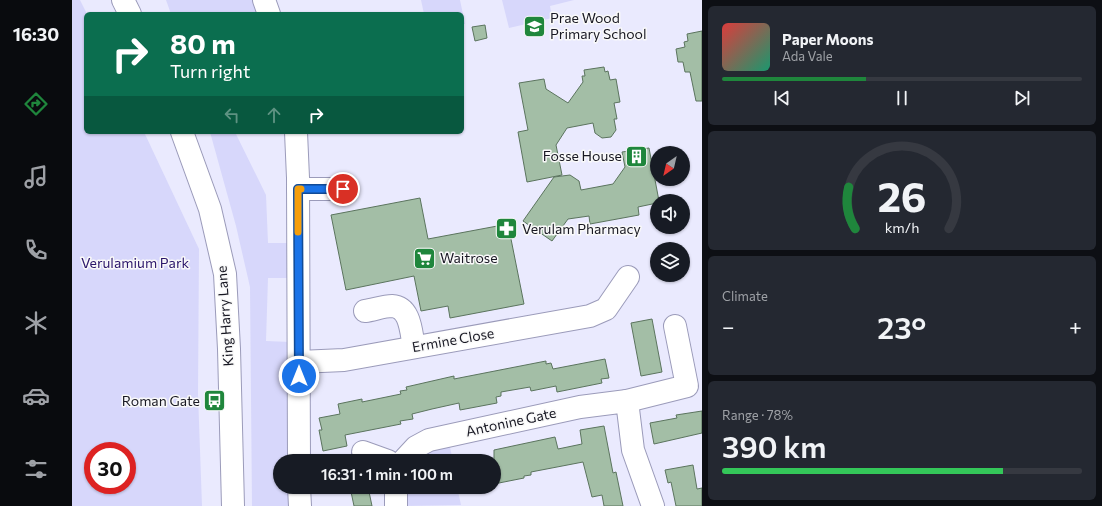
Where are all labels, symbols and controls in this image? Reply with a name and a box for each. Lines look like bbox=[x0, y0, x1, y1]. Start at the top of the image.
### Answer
place label: Prae Wood Primary School bbox=[550, 9, 646, 42]
school or university icon: Prae Wood Primary School bbox=[521, 13, 547, 39]
text: 16:30 bbox=[13, 23, 59, 45]
text: 80 m bbox=[170, 26, 236, 60]
icon: right bbox=[104, 28, 156, 80]
text: Paper Moons bbox=[782, 30, 873, 48]
text: Ada Vale bbox=[782, 48, 833, 64]
text: Turn right bbox=[170, 60, 250, 82]
icon: previous bbox=[771, 87, 793, 109]
icon: pause bbox=[891, 87, 913, 109]
icon: next bbox=[1011, 87, 1033, 109]
icon: directions bbox=[22, 90, 50, 118]
icon: left bbox=[221, 104, 243, 126]
icon: ahead bbox=[263, 104, 285, 126]
icon: right bbox=[305, 104, 327, 126]
building icon: Fosse House bbox=[624, 143, 650, 169]
north arrow bbox=[650, 146, 690, 186]
map controls bbox=[650, 146, 690, 282]
place label: Fosse House bbox=[543, 147, 622, 164]
icon: music bbox=[22, 163, 50, 191]
text: 26 bbox=[877, 169, 927, 220]
pin bbox=[326, 172, 360, 206]
icon: arrive bbox=[332, 178, 354, 200]
button: sound bbox=[650, 194, 690, 234]
pharmacy icon: Verulam Pharmacy bbox=[494, 216, 520, 242]
text: km/h bbox=[885, 217, 919, 235]
place label: Verulam Pharmacy bbox=[522, 220, 641, 237]
icon: phone bbox=[22, 236, 50, 264]
button: layers bbox=[650, 242, 690, 282]
supermarket icon: Waitrose bbox=[412, 245, 438, 271]
place label: Waitrose bbox=[440, 249, 498, 266]
park label: Verulamium Park bbox=[81, 254, 189, 271]
street label: King Harry Lane bbox=[213, 265, 237, 367]
text: Climate bbox=[722, 288, 768, 304]
text: 23° bbox=[877, 308, 926, 345]
icon: climate bbox=[22, 309, 50, 337]
text: − bbox=[722, 313, 735, 340]
text: + bbox=[1069, 313, 1082, 340]
street label: Ermine Close bbox=[411, 324, 495, 355]
position arrow bbox=[278, 355, 320, 397]
icon: car bbox=[22, 382, 50, 410]
bus stop icon: Roman Gate bbox=[202, 388, 228, 414]
place label: Roman Gate bbox=[122, 392, 200, 409]
street label: Antonine Gate bbox=[464, 404, 558, 439]
text: Range · 78% bbox=[722, 407, 793, 423]
text: 390 km bbox=[722, 427, 826, 464]
speed limit sign: 30 bbox=[84, 442, 136, 494]
icon: filters bbox=[22, 455, 50, 483]
text: 16:31 · 1 min · 100 m bbox=[321, 465, 453, 483]

